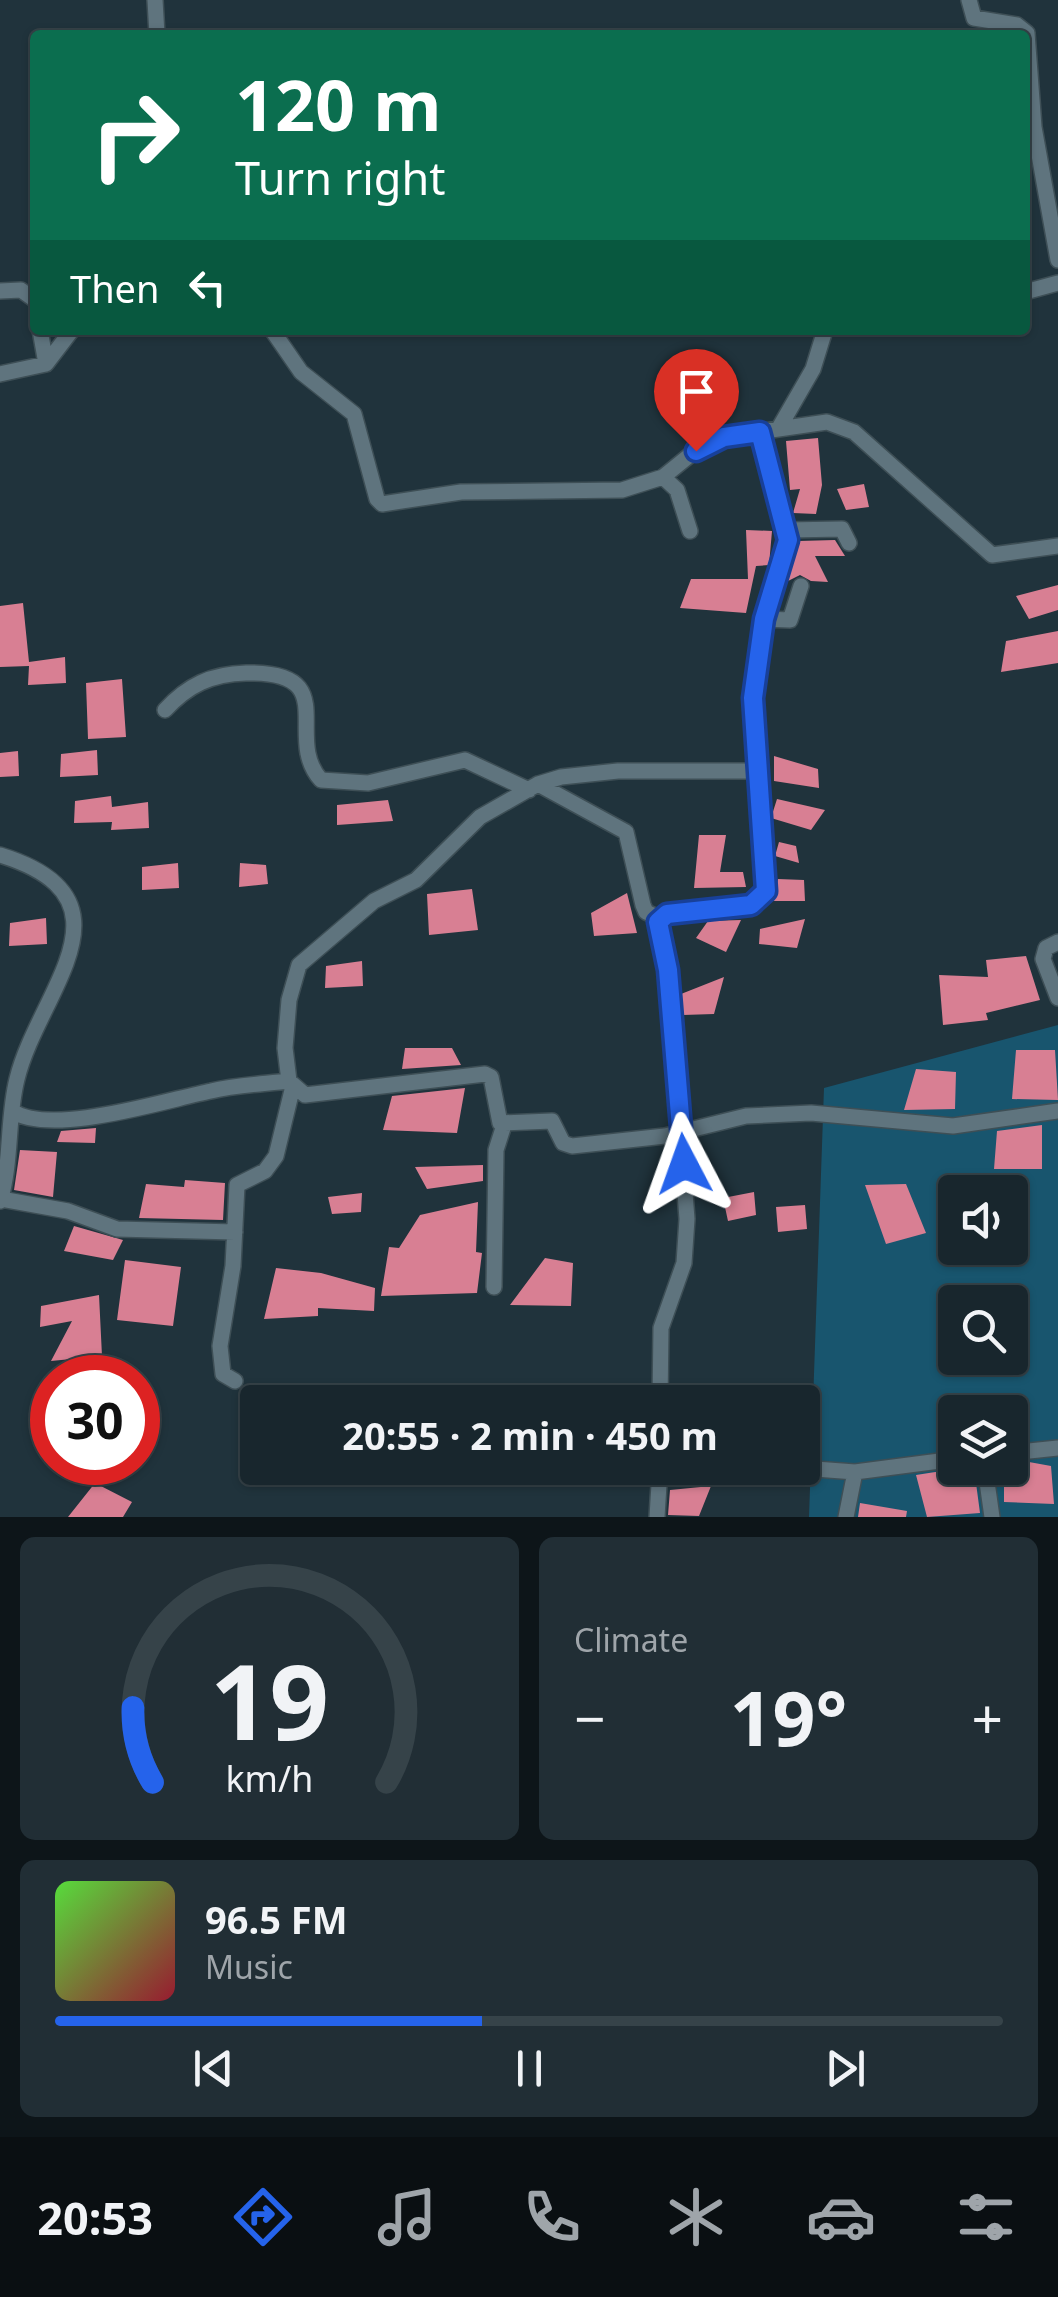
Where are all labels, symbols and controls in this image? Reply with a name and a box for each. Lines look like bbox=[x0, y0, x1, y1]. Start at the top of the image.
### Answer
text: 120 m bbox=[235, 56, 442, 152]
icon: right bbox=[70, 70, 200, 200]
text: Turn right bbox=[235, 147, 446, 208]
icon: left bbox=[180, 260, 235, 315]
text: Then bbox=[70, 262, 160, 314]
pin bbox=[654, 349, 739, 452]
icon: arrive bbox=[669, 364, 724, 419]
position arrow bbox=[632, 1112, 736, 1216]
map controls bbox=[938, 1175, 1028, 1485]
button: sound bbox=[938, 1175, 1028, 1265]
button: search bbox=[938, 1285, 1028, 1375]
speed limit sign: 30 bbox=[30, 1355, 160, 1485]
button: layers bbox=[938, 1395, 1028, 1485]
text: 20:55 · 2 min · 450 m bbox=[342, 1409, 718, 1461]
text: Climate bbox=[574, 1618, 688, 1661]
text: 19 bbox=[210, 1629, 329, 1770]
text: 19° bbox=[730, 1666, 847, 1768]
text: − bbox=[574, 1680, 605, 1755]
text: + bbox=[972, 1680, 1003, 1755]
text: km/h bbox=[226, 1754, 313, 1802]
text: 96.5 FM bbox=[205, 1893, 347, 1945]
text: Music bbox=[205, 1945, 293, 1988]
icon: previous bbox=[186, 2041, 241, 2096]
icon: pause bbox=[502, 2041, 557, 2096]
icon: next bbox=[818, 2041, 873, 2096]
icon: directions bbox=[228, 2182, 298, 2252]
icon: music bbox=[372, 2182, 442, 2252]
icon: phone bbox=[517, 2182, 587, 2252]
icon: climate bbox=[661, 2182, 731, 2252]
icon: car bbox=[806, 2182, 876, 2252]
icon: filters bbox=[951, 2182, 1021, 2252]
text: 20:53 bbox=[37, 2187, 153, 2248]

